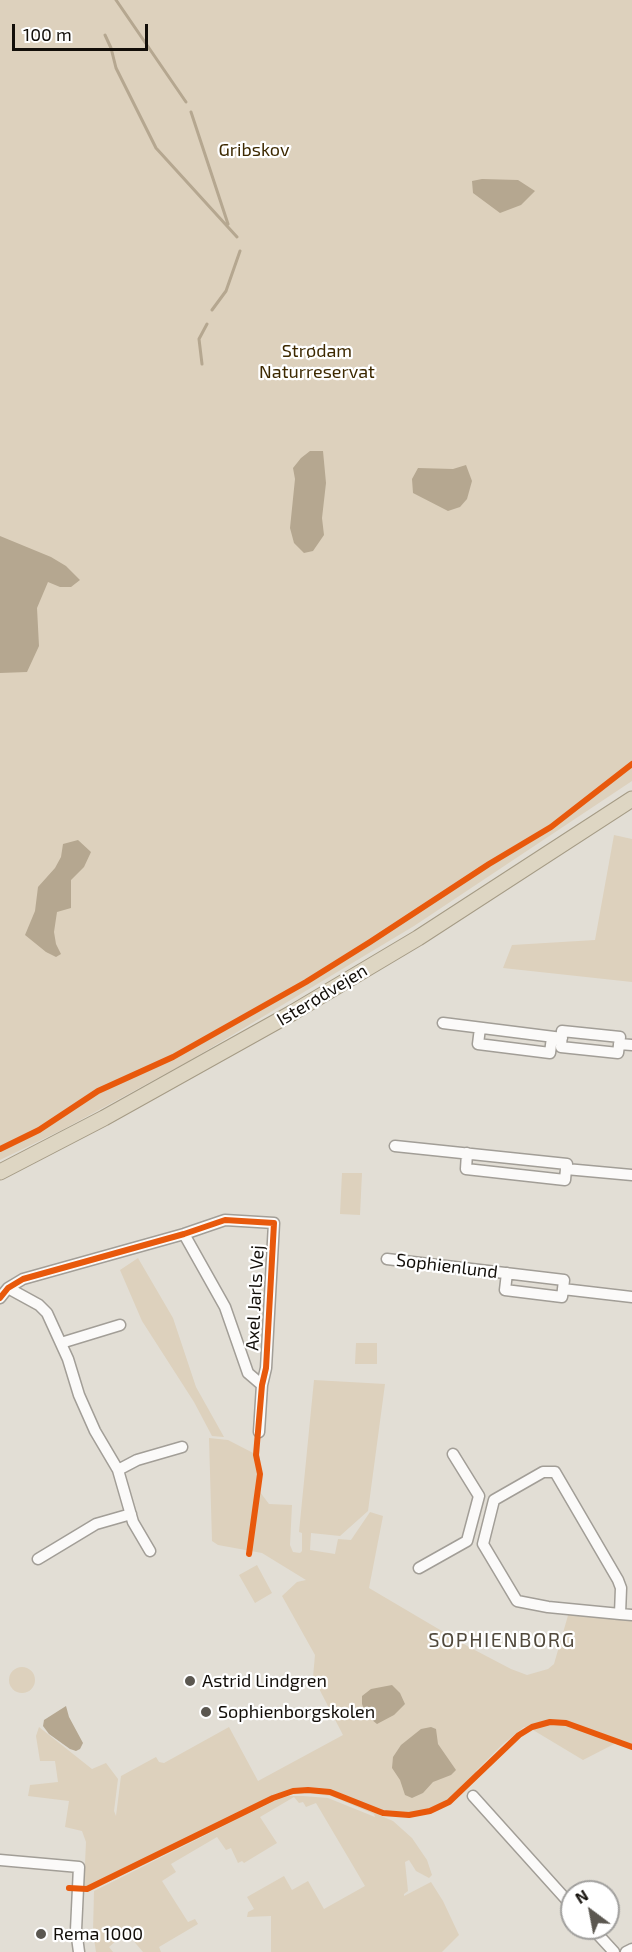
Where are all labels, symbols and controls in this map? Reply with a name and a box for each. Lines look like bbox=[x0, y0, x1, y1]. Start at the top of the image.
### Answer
scale bar bbox=[15, 12, 152, 50]
text: 100 m bbox=[23, 23, 72, 45]
park label: Gribskov bbox=[219, 139, 289, 161]
park label: Strødam Naturreservat bbox=[259, 340, 375, 382]
street label: Isterødvejen bbox=[273, 960, 371, 1030]
street label: Axel Jarls Vej bbox=[241, 1245, 269, 1351]
street label: Sophienlund bbox=[395, 1249, 499, 1283]
district label: SOPHIENBORG bbox=[428, 1628, 576, 1652]
place label: Astrid Lindgren bbox=[202, 1670, 327, 1692]
marker: Astrid Lindgren bbox=[183, 1674, 197, 1688]
place label: Sophienborgskolen bbox=[218, 1701, 375, 1723]
marker: Sophienborgskolen bbox=[199, 1705, 213, 1719]
north arrow bbox=[560, 1880, 620, 1940]
text: N bbox=[571, 1885, 591, 1907]
place label: Rema 1000 bbox=[53, 1923, 143, 1945]
marker: Rema 1000 bbox=[34, 1927, 48, 1941]

